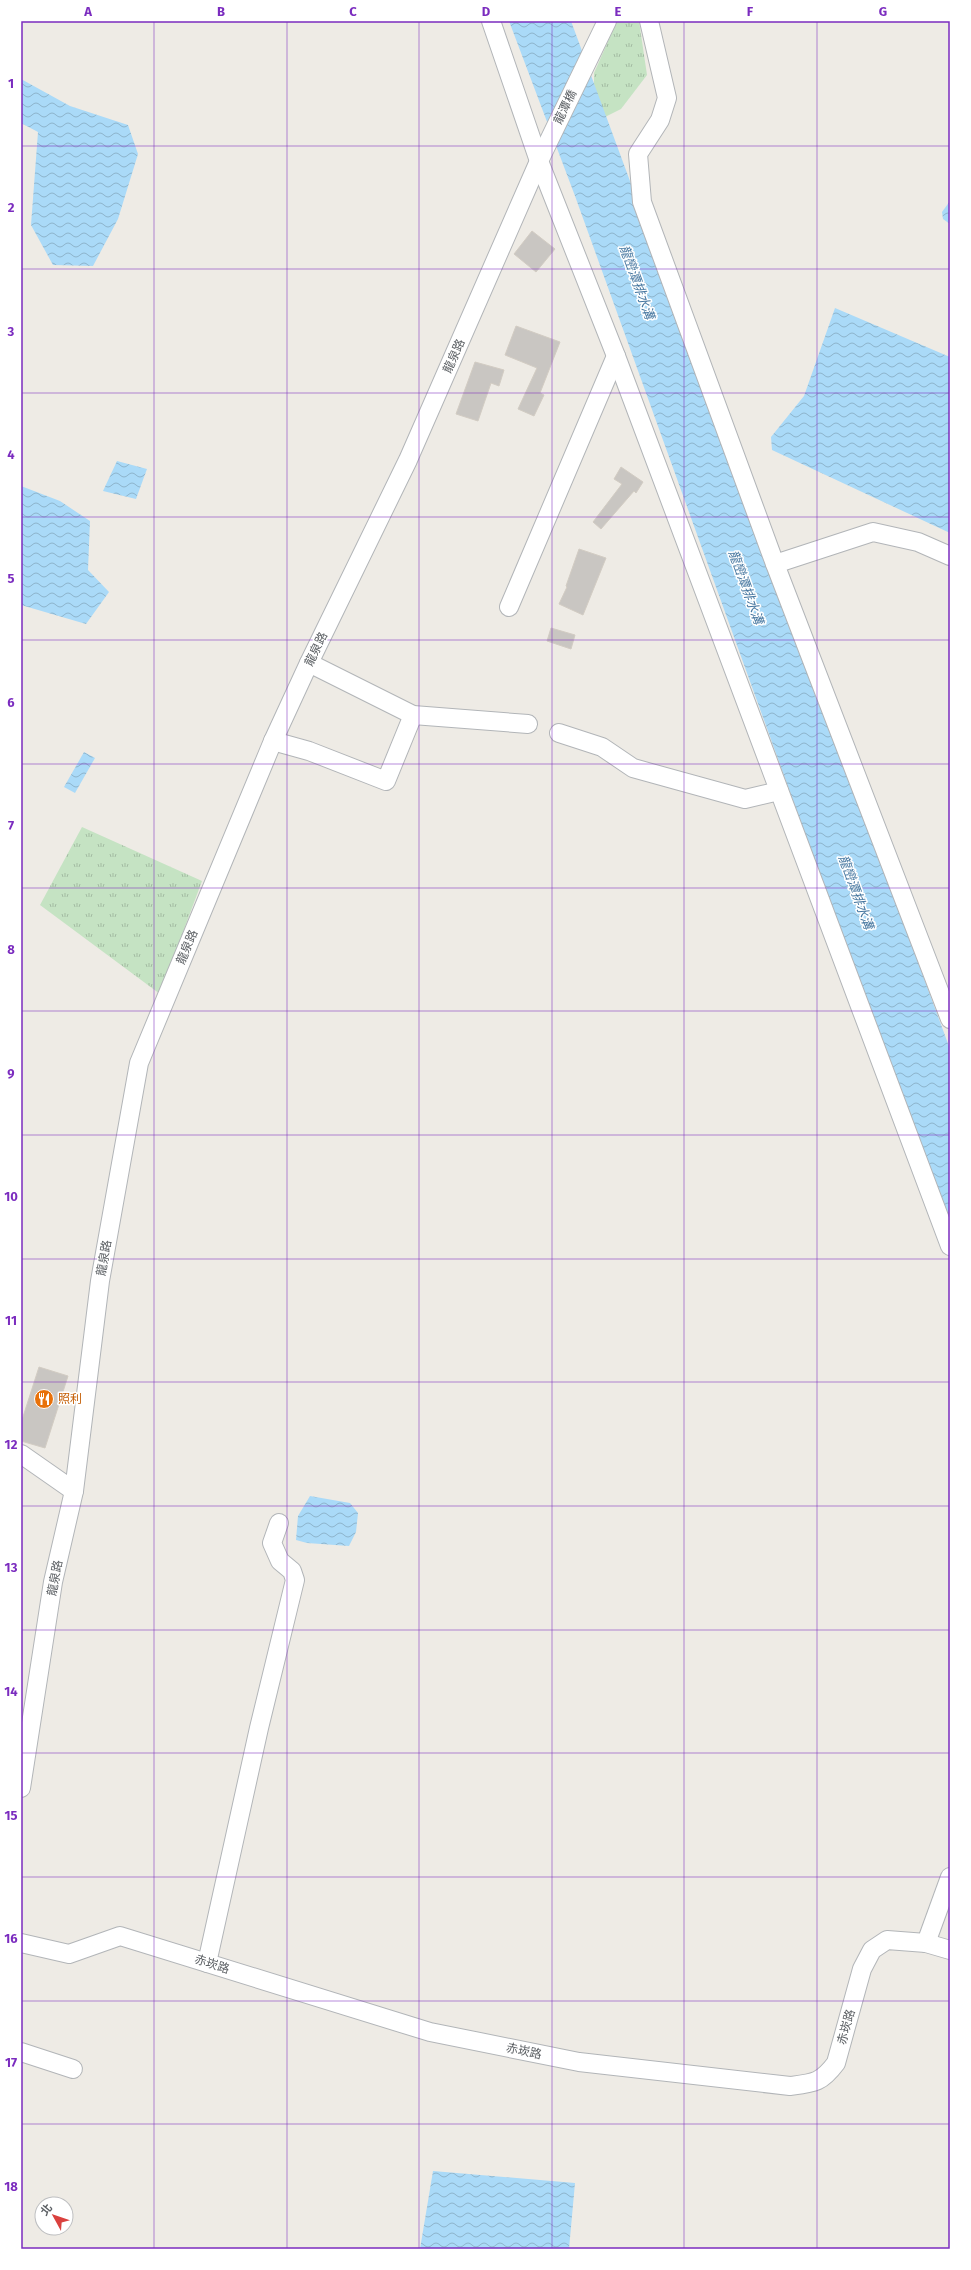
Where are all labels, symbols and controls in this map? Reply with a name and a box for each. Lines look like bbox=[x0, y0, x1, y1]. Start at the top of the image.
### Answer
text: A bbox=[83, 4, 92, 19]
text: B bbox=[217, 4, 225, 19]
text: C bbox=[349, 4, 357, 19]
text: D bbox=[482, 4, 491, 19]
text: E bbox=[615, 4, 622, 19]
text: F bbox=[747, 4, 754, 19]
text: G bbox=[879, 4, 887, 19]
text: 1 bbox=[8, 76, 14, 91]
street label: 龍潭橋 bbox=[551, 88, 579, 126]
text: 2 bbox=[8, 200, 15, 215]
water label: 龍巒潭排水溝 bbox=[617, 243, 658, 323]
text: 3 bbox=[7, 324, 15, 339]
street label: 龍泉路 bbox=[440, 337, 468, 375]
text: 4 bbox=[7, 447, 15, 462]
water label: 龍巒潭排水溝 bbox=[726, 548, 767, 628]
text: 5 bbox=[8, 571, 15, 586]
street label: 龍泉路 bbox=[302, 630, 330, 668]
text: 6 bbox=[7, 695, 15, 710]
text: 7 bbox=[8, 818, 14, 833]
water label: 龍巒潭排水溝 bbox=[836, 853, 877, 933]
street label: 龍泉路 bbox=[174, 928, 200, 966]
text: 8 bbox=[7, 942, 15, 957]
text: 9 bbox=[7, 1066, 15, 1081]
text: 10 bbox=[4, 1189, 18, 1204]
street label: 龍泉路 bbox=[94, 1239, 114, 1277]
text: 11 bbox=[5, 1313, 17, 1328]
restaurant icon: 照利 bbox=[33, 1388, 55, 1410]
place label: 照利 bbox=[58, 1392, 82, 1406]
text: 12 bbox=[5, 1437, 18, 1452]
street label: 龍泉路 bbox=[45, 1559, 65, 1597]
text: 13 bbox=[5, 1560, 18, 1575]
text: 14 bbox=[4, 1684, 18, 1699]
text: 15 bbox=[4, 1808, 18, 1823]
text: 16 bbox=[4, 1931, 18, 1946]
street label: 赤崁路 bbox=[193, 1952, 231, 1976]
street label: 赤崁路 bbox=[834, 2008, 858, 2046]
street label: 赤崁路 bbox=[505, 2040, 543, 2062]
text: 17 bbox=[5, 2055, 17, 2070]
text: 18 bbox=[4, 2179, 18, 2194]
north arrow bbox=[34, 2196, 74, 2236]
text: 北 bbox=[38, 2202, 55, 2218]

